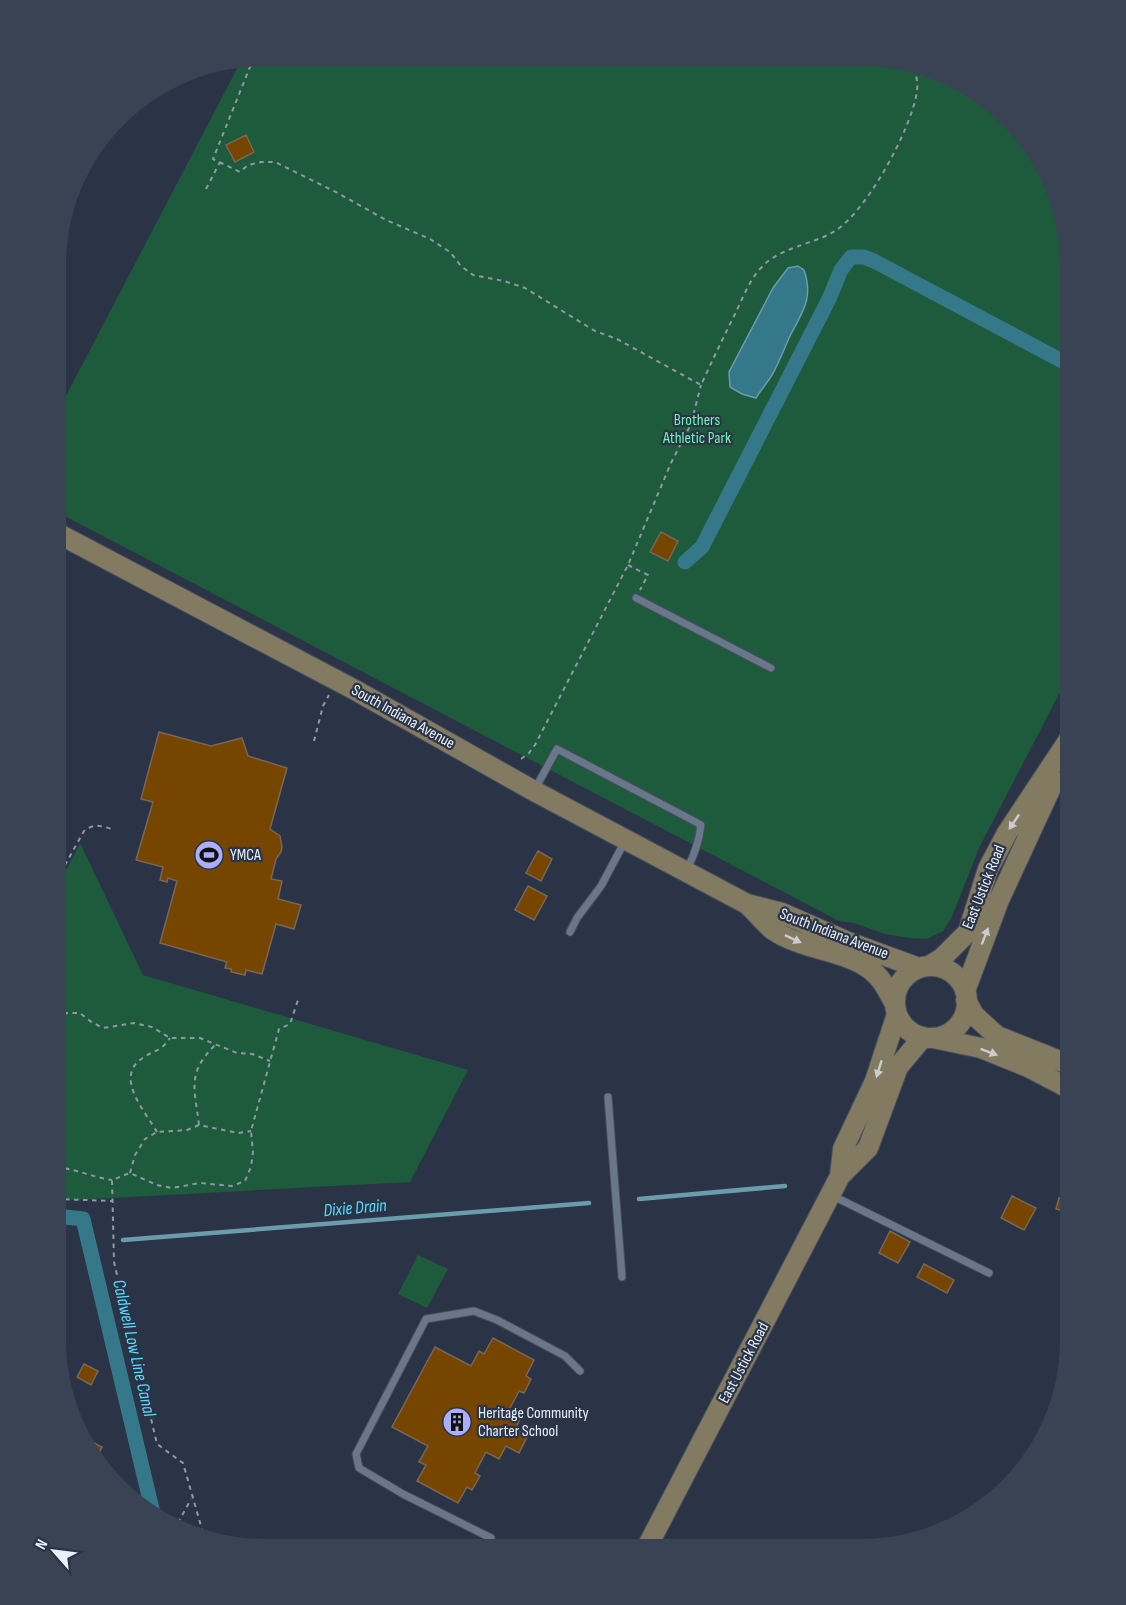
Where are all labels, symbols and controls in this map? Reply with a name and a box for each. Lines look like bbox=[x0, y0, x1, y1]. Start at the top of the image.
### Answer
park label: Brothers Athletic Park bbox=[662, 411, 731, 448]
street label: South Indiana Avenue bbox=[348, 681, 458, 753]
one-way arrow bbox=[1008, 813, 1020, 829]
sports icon: YMCA bbox=[193, 839, 225, 871]
street label: East Ustick Road bbox=[959, 842, 1009, 932]
place label: YMCA bbox=[230, 846, 261, 865]
street label: South Indiana Avenue bbox=[777, 905, 891, 963]
one-way arrow bbox=[981, 927, 990, 945]
one-way arrow bbox=[784, 935, 801, 944]
one-way arrow bbox=[980, 1048, 998, 1057]
one-way arrow bbox=[874, 1060, 883, 1078]
water label: Dixie Drain bbox=[323, 1195, 388, 1221]
water label: Caldwell Low Line Canal bbox=[108, 1277, 160, 1419]
street label: East Ustick Road bbox=[715, 1319, 773, 1407]
place label: Heritage Community Charter School bbox=[478, 1404, 589, 1441]
building icon: Heritage Community Charter School bbox=[441, 1406, 473, 1438]
north arrow bbox=[24, 1521, 84, 1581]
text: N bbox=[32, 1536, 52, 1553]

